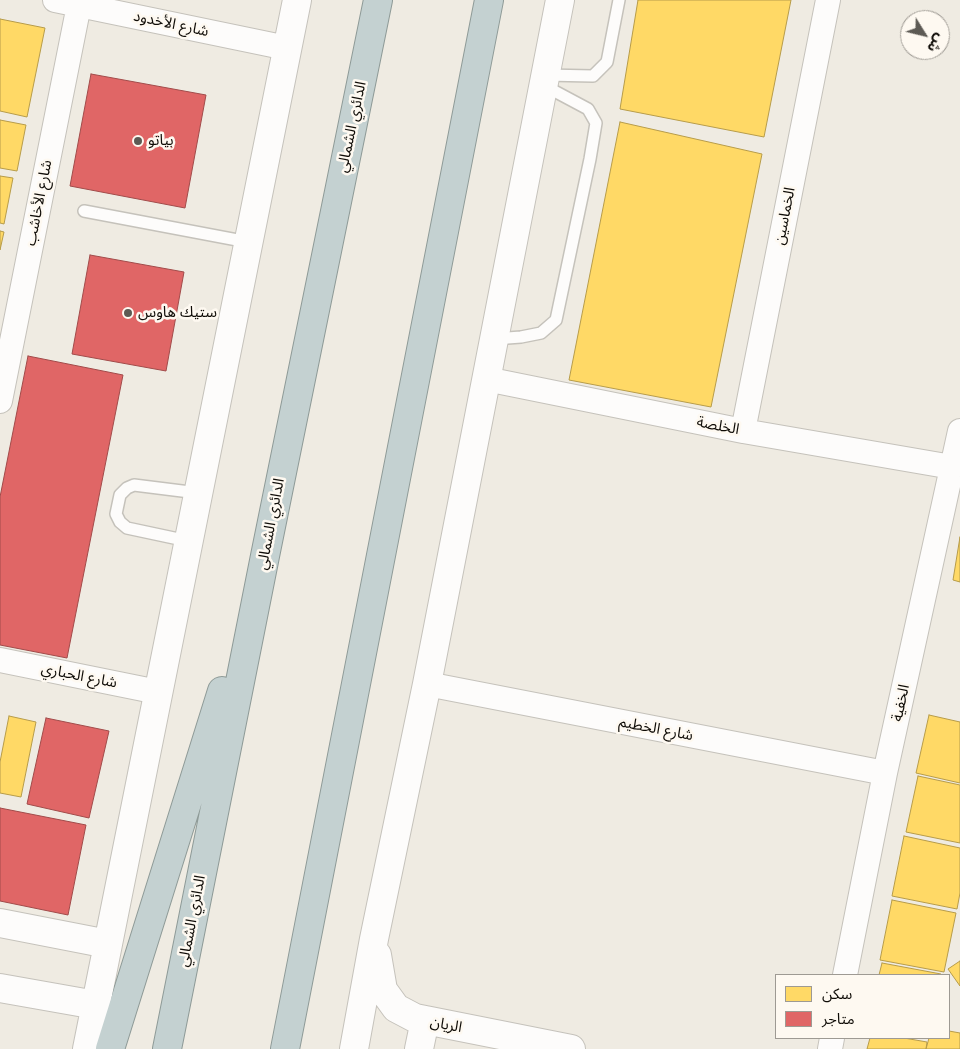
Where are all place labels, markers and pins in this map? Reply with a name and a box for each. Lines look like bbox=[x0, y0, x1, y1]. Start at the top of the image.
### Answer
place label: بياتو bbox=[148, 132, 174, 150]
marker: بياتو bbox=[132, 135, 144, 147]
place label: ستيك هاوس bbox=[138, 304, 217, 322]
marker: ستيك هاوس bbox=[122, 307, 134, 319]

